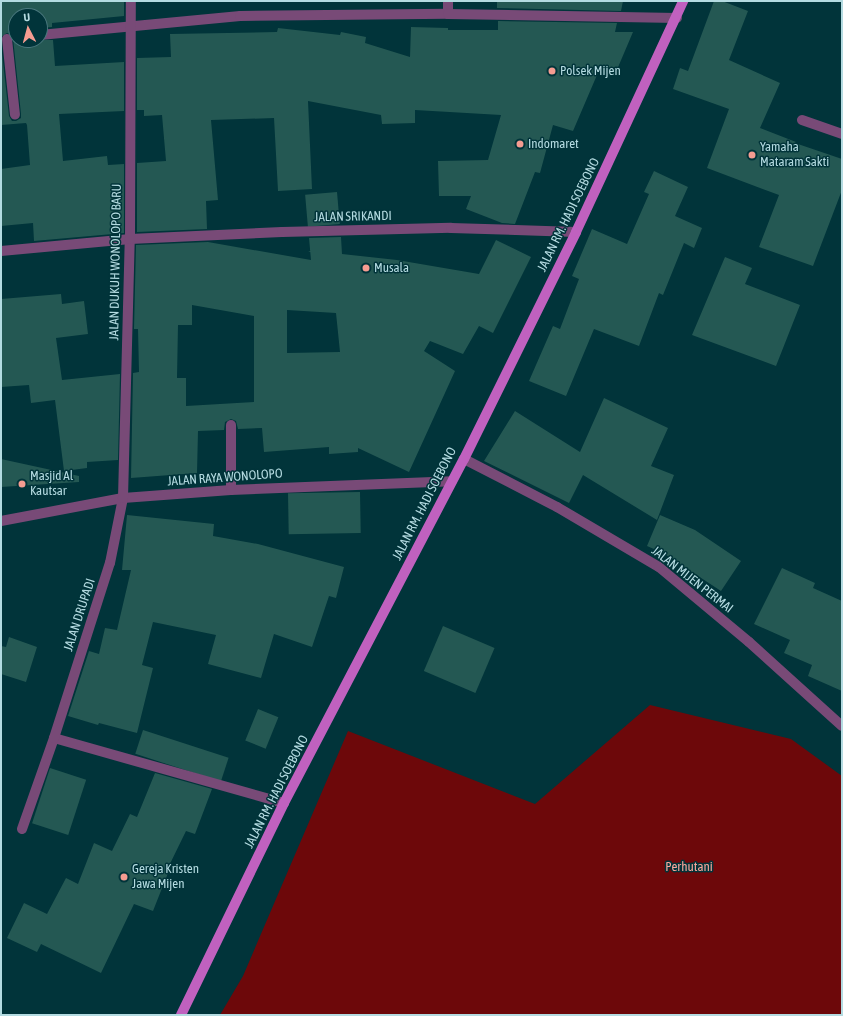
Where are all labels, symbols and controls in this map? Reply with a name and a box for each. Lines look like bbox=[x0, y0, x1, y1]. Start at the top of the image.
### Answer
north arrow bbox=[8, 8, 48, 48]
text: U bbox=[23, 11, 31, 23]
place label: Polsek Mijen bbox=[560, 63, 621, 79]
marker: Polsek Mijen bbox=[547, 66, 557, 76]
place label: Indomaret bbox=[528, 136, 579, 152]
marker: Indomaret bbox=[515, 139, 525, 149]
place label: Yamaha Mataram Sakti bbox=[760, 140, 829, 171]
marker: Yamaha Mataram Sakti bbox=[747, 150, 757, 160]
street label: JALAN RM. HADI SOEBONO bbox=[535, 156, 603, 274]
street label: JALAN DUKUH WONOLOPO BARU bbox=[107, 184, 125, 340]
street label: JALAN SRIKANDI bbox=[314, 209, 392, 225]
place label: Musala bbox=[374, 260, 409, 276]
marker: Musala bbox=[361, 263, 371, 273]
street label: JALAN RM. HADI SOEBONO bbox=[390, 445, 460, 563]
street label: JALAN RAYA WONOLOPO bbox=[167, 466, 283, 490]
place label: Masjid Al Kautsar bbox=[30, 469, 73, 500]
marker: Masjid Al Kautsar bbox=[17, 479, 27, 489]
street label: JALAN MIJEN PERMAI bbox=[648, 543, 736, 617]
street label: JALAN DRUPADI bbox=[61, 577, 99, 653]
street label: JALAN RM. HADI SOEBONO bbox=[242, 733, 312, 851]
park label: Perhutani bbox=[665, 859, 713, 875]
place label: Gereja Kristen Jawa Mijen bbox=[132, 862, 199, 893]
marker: Gereja Kristen Jawa Mijen bbox=[119, 872, 129, 882]

